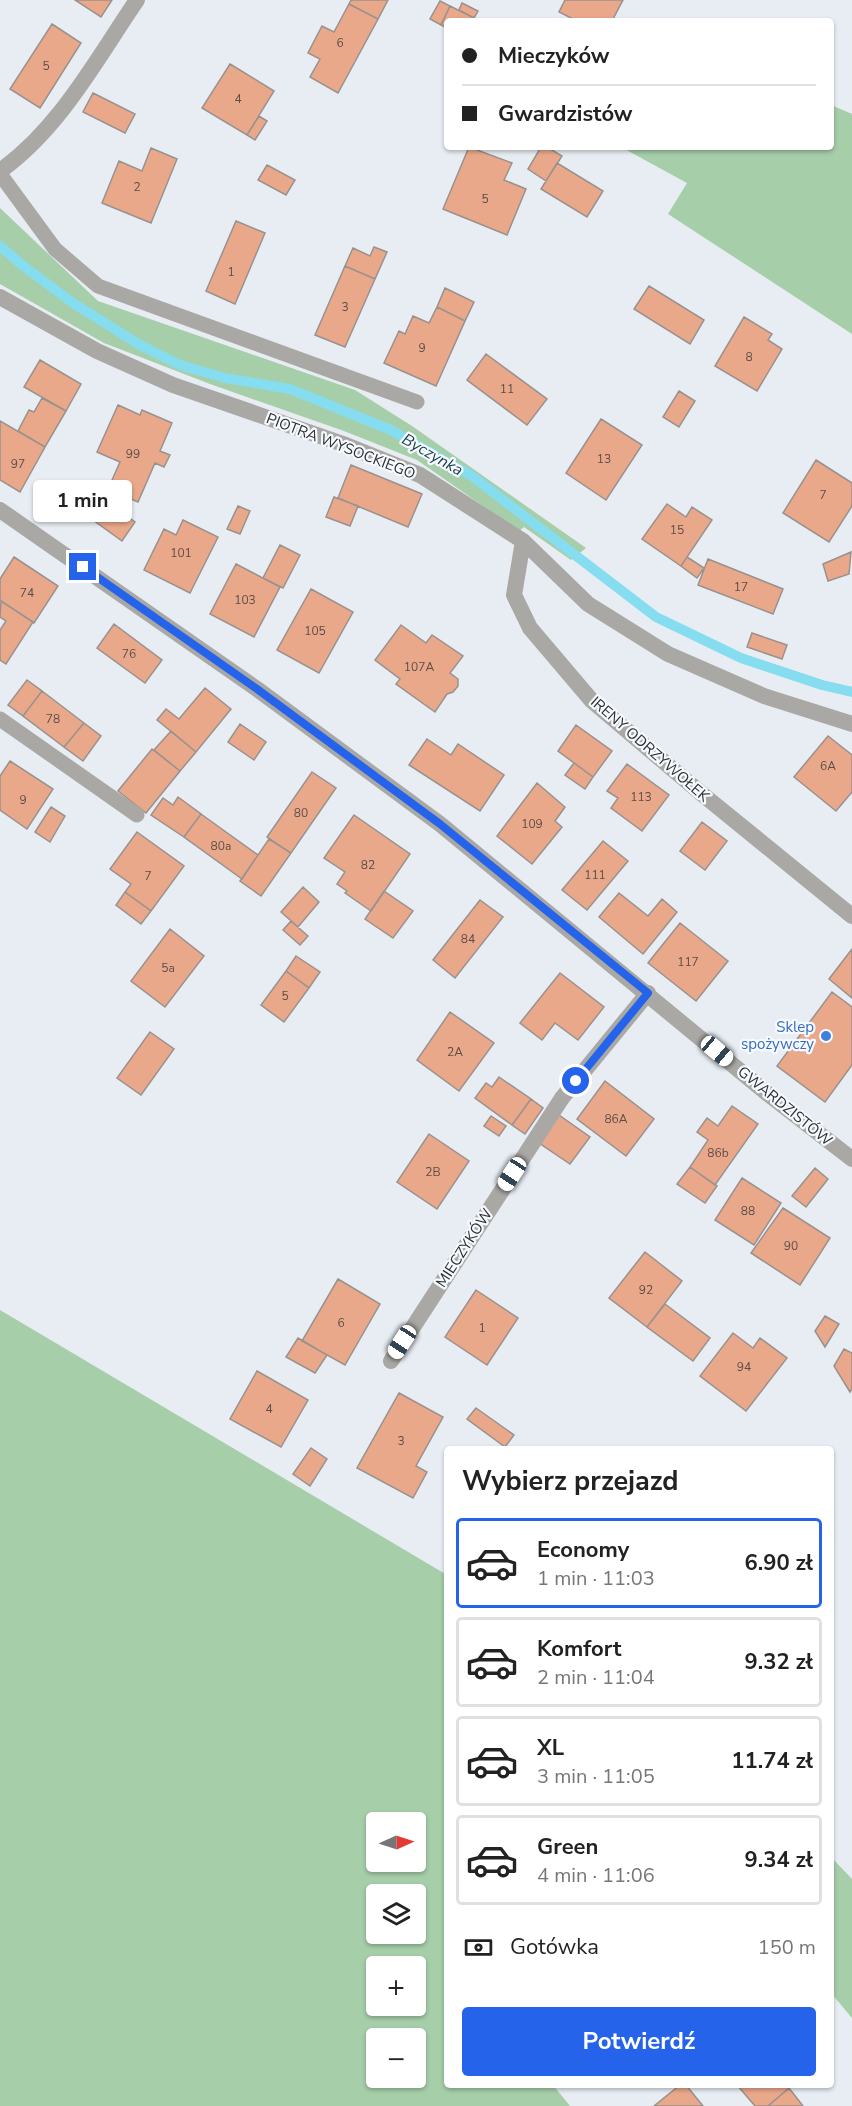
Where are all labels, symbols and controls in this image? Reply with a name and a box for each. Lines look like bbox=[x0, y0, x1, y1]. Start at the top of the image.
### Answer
house number: 6 bbox=[336, 35, 344, 51]
text: Mieczyków bbox=[498, 41, 610, 71]
house number: 5 bbox=[42, 58, 50, 74]
house number: 4 bbox=[234, 91, 242, 107]
text: Gwardzistów bbox=[498, 99, 633, 129]
house number: 2 bbox=[133, 179, 141, 195]
house number: 5 bbox=[481, 191, 489, 207]
house number: 1 bbox=[227, 264, 235, 280]
house number: 3 bbox=[341, 299, 349, 315]
house number: 9 bbox=[418, 340, 426, 356]
house number: 8 bbox=[745, 349, 753, 365]
house number: 11 bbox=[500, 381, 514, 397]
street label: PIOTRA WYSOCKIEGO bbox=[264, 408, 418, 484]
water label: Byczynka bbox=[398, 428, 467, 481]
house number: 99 bbox=[126, 446, 140, 462]
house number: 13 bbox=[597, 451, 611, 467]
house number: 97 bbox=[11, 456, 25, 472]
callout: 1 min bbox=[34, 480, 132, 522]
text: 1 min bbox=[57, 487, 108, 514]
house number: 7 bbox=[819, 487, 827, 503]
house number: 15 bbox=[670, 522, 684, 538]
house number: 101 bbox=[170, 545, 192, 561]
route end bbox=[69, 553, 96, 580]
house number: 17 bbox=[734, 579, 748, 595]
house number: 74 bbox=[20, 585, 34, 601]
house number: 103 bbox=[234, 592, 256, 608]
house number: 105 bbox=[304, 623, 326, 639]
house number: 76 bbox=[122, 646, 136, 662]
house number: 107A bbox=[404, 659, 434, 675]
street label: IRENY ODRZYWOŁEK bbox=[586, 692, 714, 807]
house number: 78 bbox=[46, 711, 60, 727]
house number: 6A bbox=[820, 758, 836, 774]
house number: 113 bbox=[630, 789, 652, 805]
house number: 9 bbox=[19, 792, 27, 808]
house number: 80 bbox=[294, 805, 308, 821]
house number: 109 bbox=[521, 816, 543, 832]
house number: 80a bbox=[211, 838, 231, 854]
house number: 82 bbox=[361, 857, 375, 873]
house number: 111 bbox=[584, 867, 606, 883]
house number: 7 bbox=[144, 868, 152, 884]
house number: 84 bbox=[461, 931, 475, 947]
house number: 117 bbox=[677, 954, 699, 970]
house number: 5a bbox=[161, 960, 175, 976]
house number: 5 bbox=[281, 988, 289, 1004]
place label: Sklep spożywczy bbox=[741, 1017, 814, 1054]
marker: Sklep spożywczy bbox=[819, 1029, 833, 1043]
car bbox=[697, 1033, 737, 1069]
house number: 2A bbox=[447, 1044, 463, 1060]
street label: GWARDZISTÓW bbox=[734, 1061, 837, 1151]
route start bbox=[562, 1067, 589, 1094]
house number: 86A bbox=[604, 1111, 628, 1127]
house number: 86b bbox=[707, 1145, 729, 1161]
car bbox=[495, 1154, 529, 1194]
house number: 2B bbox=[425, 1164, 441, 1180]
house number: 88 bbox=[741, 1203, 755, 1219]
street label: MIECZYKÓW bbox=[430, 1204, 497, 1291]
house number: 90 bbox=[784, 1238, 798, 1254]
house number: 92 bbox=[639, 1282, 653, 1298]
house number: 6 bbox=[337, 1315, 345, 1331]
house number: 1 bbox=[478, 1320, 486, 1336]
car bbox=[385, 1322, 419, 1362]
house number: 94 bbox=[737, 1359, 751, 1375]
house number: 4 bbox=[265, 1401, 273, 1417]
house number: 3 bbox=[397, 1433, 405, 1449]
text: Wybierz przejazd bbox=[462, 1463, 679, 1500]
text: Economy bbox=[537, 1535, 629, 1565]
icon: car bbox=[465, 1536, 519, 1590]
text: 6.90 zł bbox=[745, 1548, 813, 1578]
text: 1 min · 11:03 bbox=[537, 1565, 655, 1592]
text: Komfort bbox=[537, 1634, 621, 1664]
icon: car bbox=[465, 1635, 519, 1689]
text: 9.32 zł bbox=[745, 1647, 813, 1677]
text: 2 min · 11:04 bbox=[537, 1664, 655, 1691]
text: XL bbox=[537, 1733, 564, 1763]
icon: car bbox=[465, 1734, 519, 1788]
text: 11.74 zł bbox=[731, 1746, 813, 1776]
text: 3 min · 11:05 bbox=[537, 1763, 655, 1790]
north arrow bbox=[366, 1812, 426, 1872]
map controls bbox=[366, 1812, 426, 2088]
text: Green bbox=[537, 1832, 598, 1862]
icon: car bbox=[465, 1833, 519, 1887]
text: 9.34 zł bbox=[745, 1845, 813, 1875]
text: 4 min · 11:06 bbox=[537, 1862, 655, 1889]
button: layers bbox=[366, 1884, 426, 1944]
icon: cash bbox=[462, 1931, 495, 1964]
text: Gotówka bbox=[510, 1932, 599, 1962]
text: 150 m bbox=[758, 1934, 816, 1961]
button: + bbox=[366, 1956, 426, 2016]
button: Potwierdź bbox=[462, 2007, 816, 2076]
button: − bbox=[366, 2028, 426, 2088]

